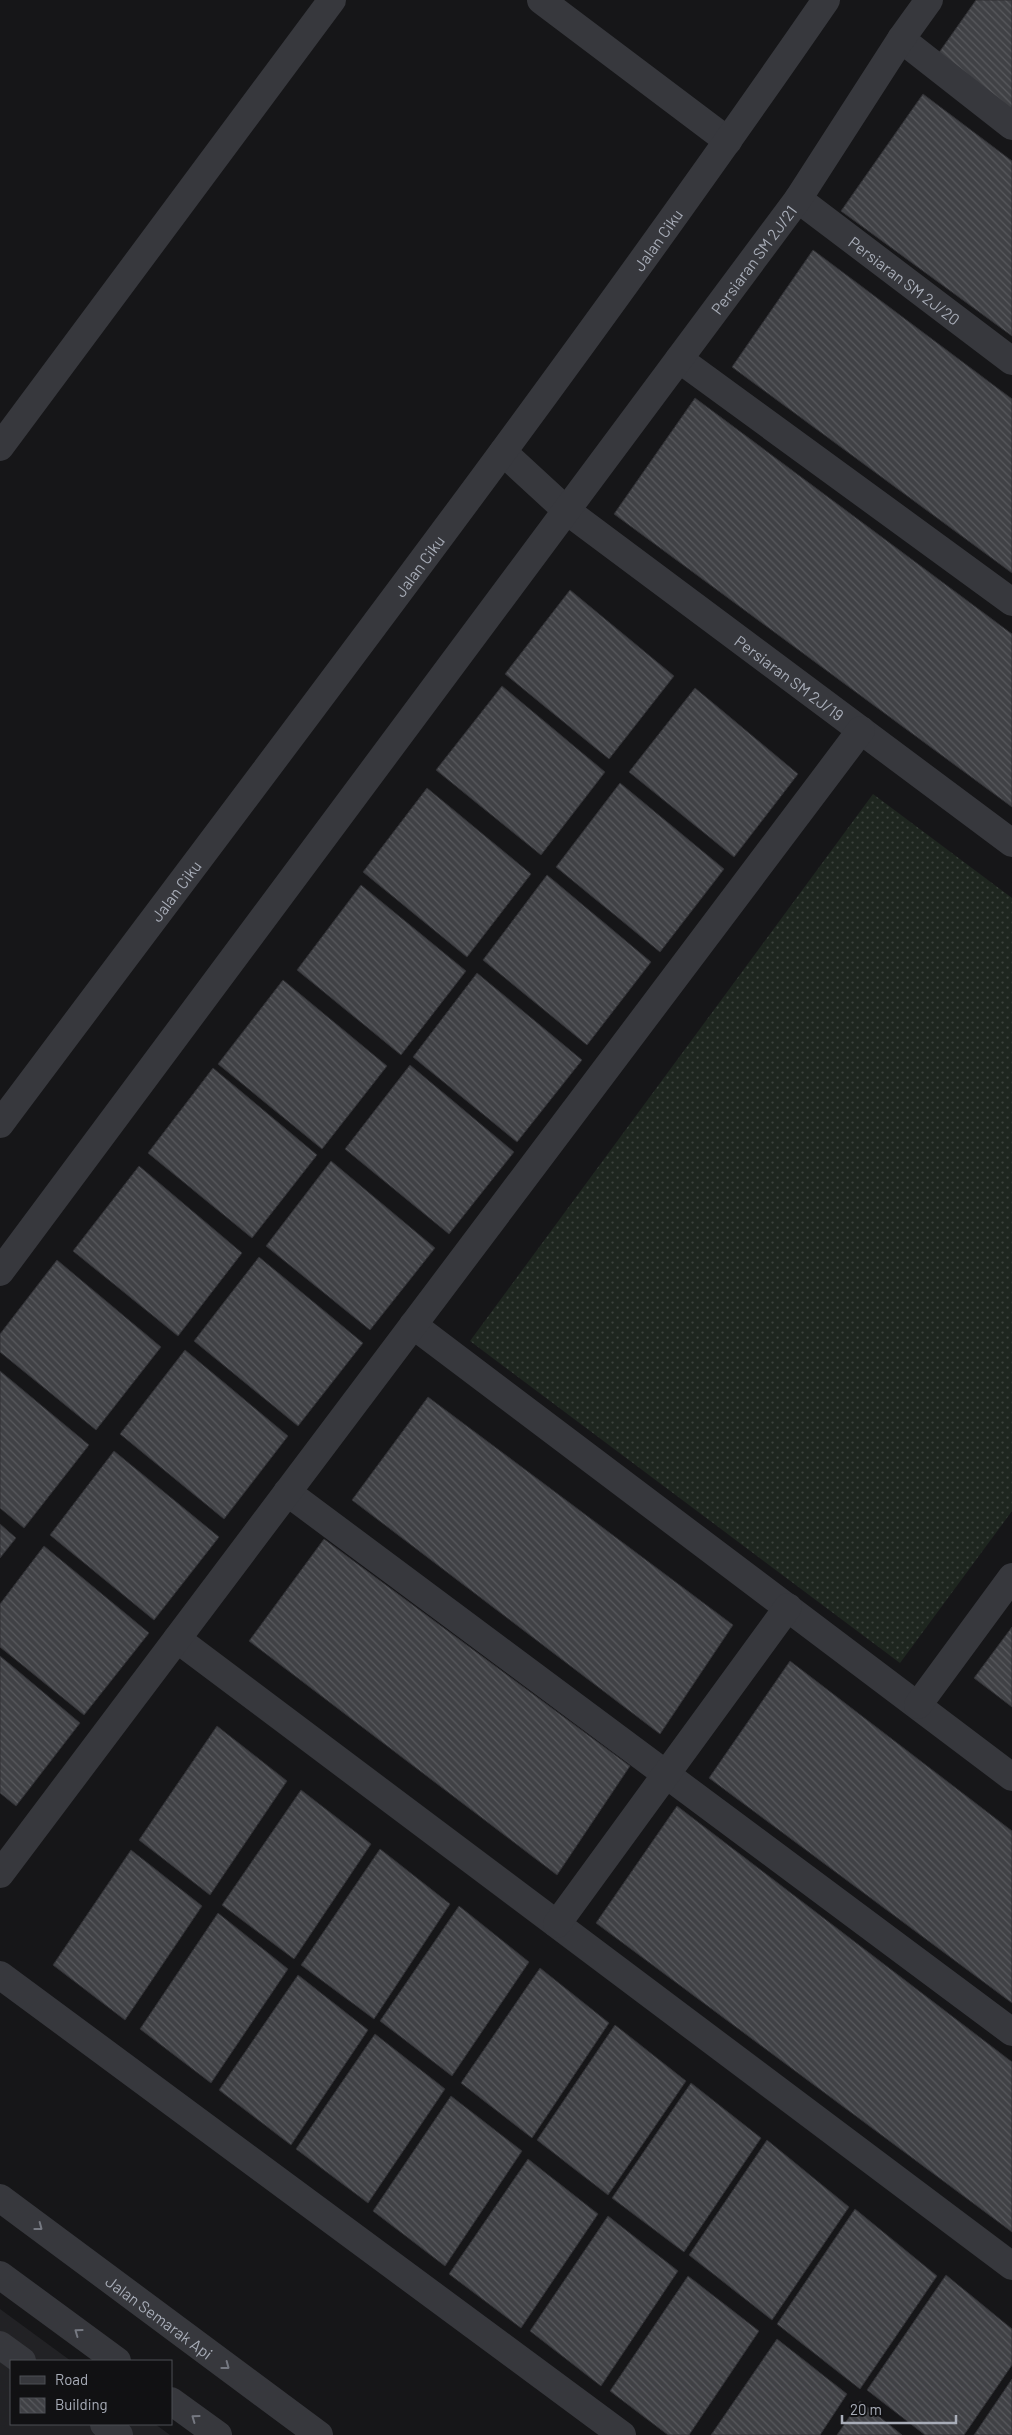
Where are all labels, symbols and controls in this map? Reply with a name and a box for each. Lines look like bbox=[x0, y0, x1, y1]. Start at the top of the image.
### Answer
street label: Persiaran SM 2J/21 bbox=[706, 201, 800, 318]
street label: Jalan Ciku bbox=[629, 205, 686, 274]
street label: Persiaran SM 2J/20 bbox=[845, 232, 964, 328]
street label: Jalan Ciku bbox=[390, 531, 448, 600]
street label: Persiaran SM 2J/19 bbox=[732, 630, 848, 724]
street label: Jalan Ciku bbox=[146, 856, 204, 925]
one-way arrow bbox=[33, 2221, 43, 2230]
street label: Jalan Semarak Api bbox=[103, 2271, 217, 2363]
one-way arrow bbox=[75, 2330, 84, 2338]
legend bbox=[10, 2360, 172, 2425]
one-way arrow bbox=[220, 2360, 229, 2368]
text: Road bbox=[55, 2370, 88, 2388]
scale bar bbox=[842, 2392, 956, 2424]
text: Building bbox=[55, 2395, 108, 2413]
text: 20 m bbox=[850, 2400, 882, 2418]
one-way arrow bbox=[191, 2415, 201, 2424]

